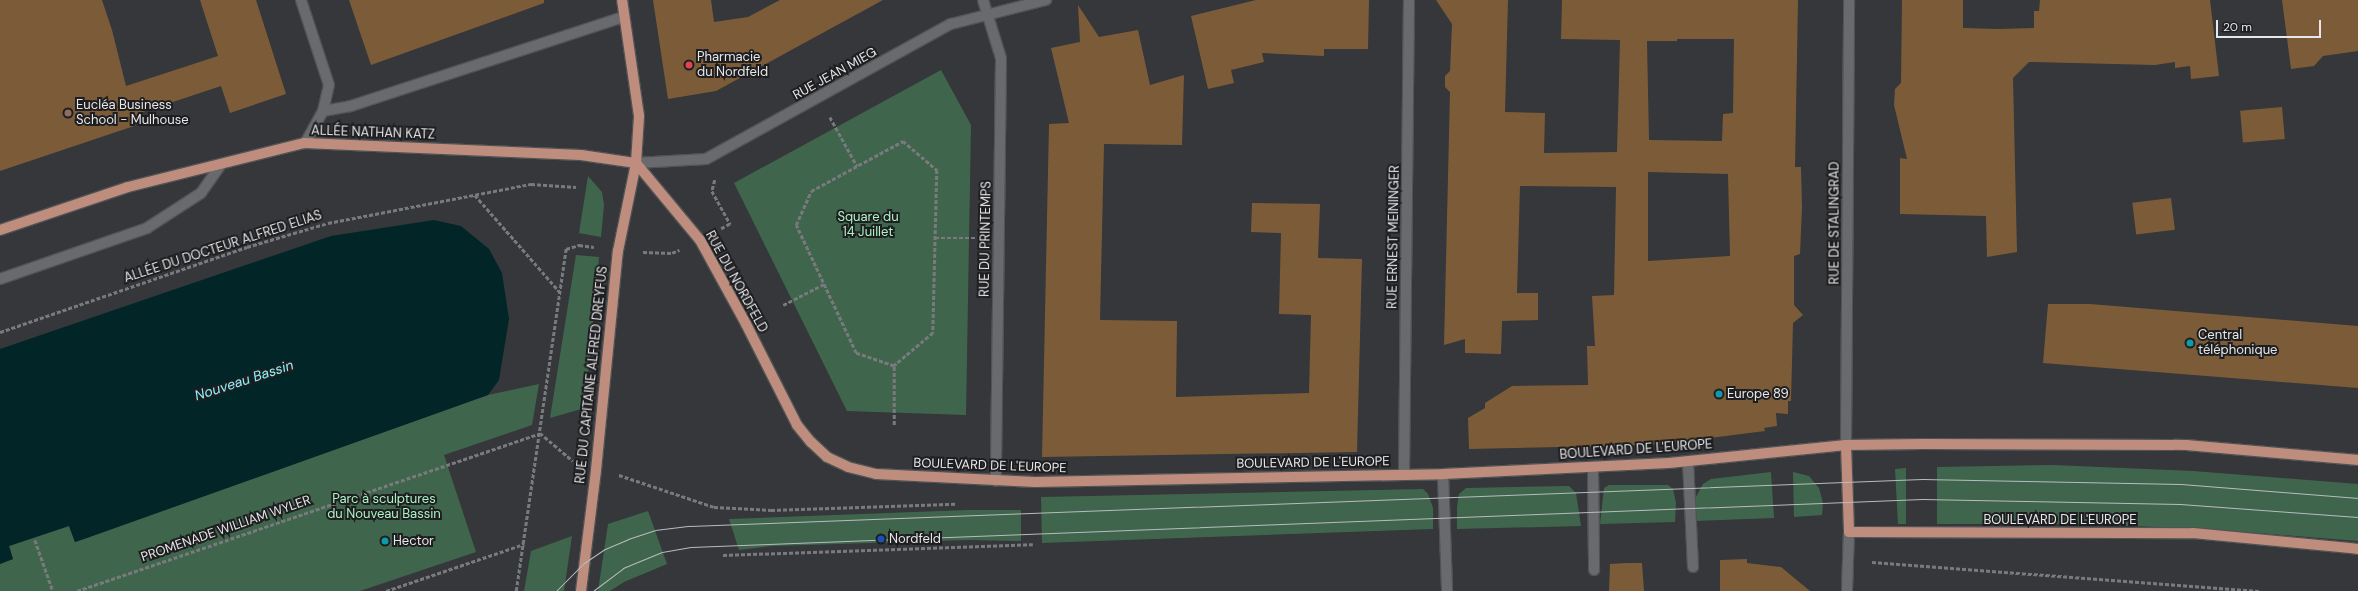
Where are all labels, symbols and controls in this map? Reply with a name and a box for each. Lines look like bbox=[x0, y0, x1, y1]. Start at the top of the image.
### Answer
scale bar bbox=[2218, 12, 2323, 38]
text: 20 m bbox=[2223, 19, 2252, 35]
street label: RUE JEAN MIEG bbox=[790, 45, 880, 103]
place label: Pharmacie du Nordfeld bbox=[697, 50, 768, 81]
marker: Pharmacie du Nordfeld bbox=[684, 60, 694, 70]
place label: Eucléa Business School - Mulhouse bbox=[76, 98, 189, 129]
marker: Eucléa Business School - Mulhouse bbox=[63, 108, 73, 118]
street label: ALLÉE NATHAN KATZ bbox=[311, 123, 435, 143]
street label: RUE DE STALINGRAD bbox=[1827, 161, 1843, 285]
street label: RUE ERNEST MEININGER bbox=[1385, 165, 1403, 309]
street label: RUE DU PRINTEMPS bbox=[977, 181, 995, 297]
street label: ALLÉE DU DOCTEUR ALFRED ELIAS bbox=[122, 208, 324, 286]
park label: Square du 14 Juillet bbox=[837, 210, 899, 241]
street label: RUE DU NORDFELD bbox=[702, 228, 770, 336]
street label: RUE DU CAPITAINE ALFRED DREYFUS bbox=[573, 266, 611, 484]
place label: Central téléphonique bbox=[2198, 328, 2277, 359]
marker: Central téléphonique bbox=[2185, 338, 2195, 348]
water label: Nouveau Bassin bbox=[192, 356, 296, 404]
place label: Europe 89 bbox=[1727, 386, 1789, 402]
marker: Europe 89 bbox=[1714, 389, 1724, 399]
street label: BOULEVARD DE L'EUROPE bbox=[1559, 437, 1713, 463]
street label: BOULEVARD DE L'EUROPE bbox=[1236, 454, 1390, 472]
street label: BOULEVARD DE L'EUROPE bbox=[913, 456, 1067, 476]
park label: Parc à sculptures du Nouveau Bassin bbox=[327, 492, 441, 523]
street label: PROMENADE WILLIAM WYLER bbox=[139, 493, 313, 565]
street label: BOULEVARD DE L'EUROPE bbox=[1983, 512, 2137, 528]
place label: Nordfeld bbox=[889, 531, 941, 547]
place label: Hector bbox=[393, 533, 434, 549]
marker: Nordfeld bbox=[876, 534, 886, 544]
marker: Hector bbox=[380, 536, 390, 546]

